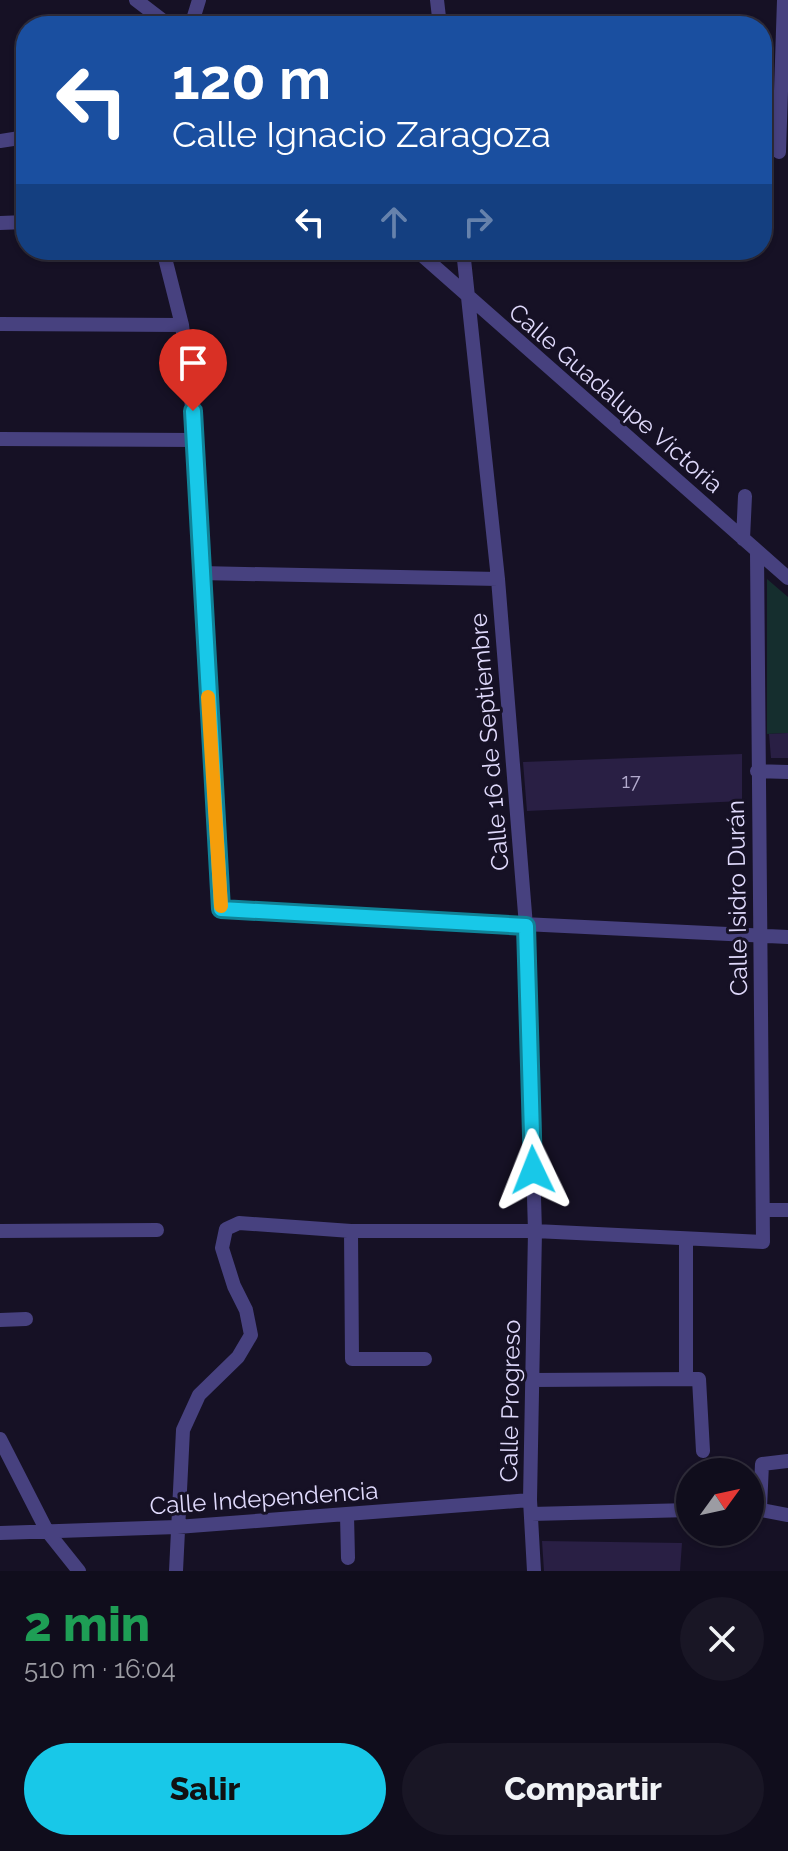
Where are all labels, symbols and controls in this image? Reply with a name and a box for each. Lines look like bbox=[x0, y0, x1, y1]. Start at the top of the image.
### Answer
text: 120 m bbox=[172, 46, 331, 112]
icon: left bbox=[40, 48, 144, 152]
text: Calle Ignacio Zaragoza bbox=[172, 113, 551, 155]
icon: left bbox=[288, 200, 332, 244]
icon: ahead bbox=[372, 200, 416, 244]
icon: right bbox=[456, 200, 500, 244]
street label: Calle Guadalupe Victoria bbox=[503, 297, 729, 499]
pin bbox=[159, 329, 227, 411]
icon: arrive bbox=[171, 341, 215, 385]
street label: Calle 16 de Septiembre bbox=[463, 612, 515, 872]
house number: 17 bbox=[621, 769, 641, 793]
street label: Calle Isidro Durán bbox=[721, 800, 753, 996]
position arrow bbox=[491, 1128, 575, 1212]
street label: Calle Progreso bbox=[494, 1319, 526, 1483]
north arrow bbox=[676, 1458, 764, 1546]
map controls bbox=[676, 1458, 764, 1546]
street label: Calle Independencia bbox=[149, 1476, 379, 1520]
text: 2 min bbox=[24, 1596, 150, 1652]
button: close bbox=[680, 1597, 764, 1681]
text: 510 m · 16:04 bbox=[24, 1654, 176, 1684]
button: Salir bbox=[24, 1743, 386, 1835]
button: Compartir bbox=[402, 1743, 764, 1835]

